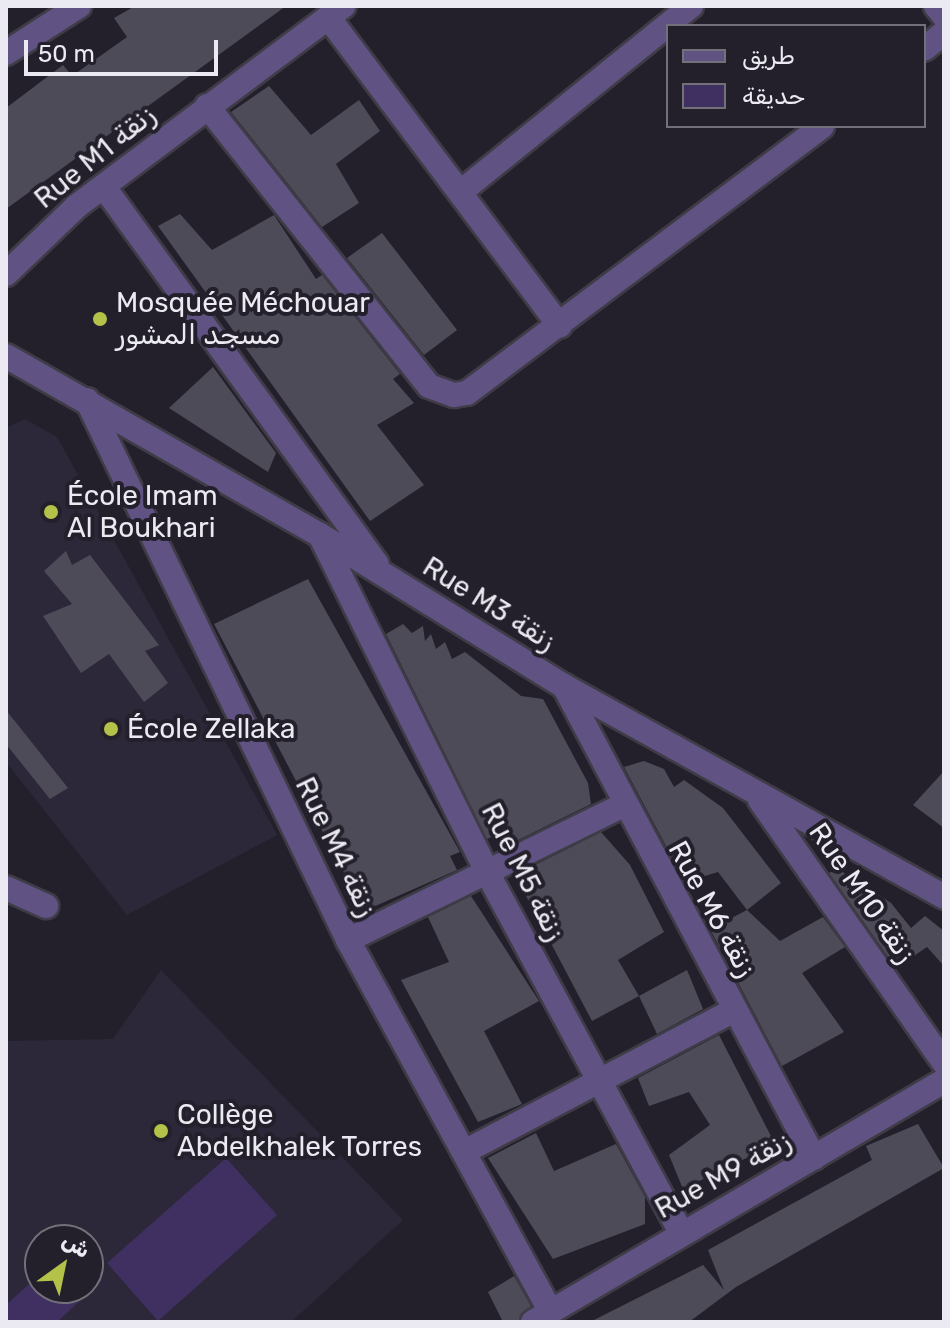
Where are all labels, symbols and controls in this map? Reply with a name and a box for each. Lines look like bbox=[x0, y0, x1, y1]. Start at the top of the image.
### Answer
scale bar bbox=[28, 24, 222, 74]
legend bbox=[666, 24, 926, 128]
text: 50 m bbox=[38, 40, 95, 68]
text: طريق bbox=[742, 42, 795, 70]
text: حديقة bbox=[742, 82, 805, 110]
street label: Rue M1 زنقة bbox=[28, 98, 162, 216]
place label: Mosquée Méchouar مسجد المشور bbox=[116, 286, 370, 352]
marker: Mosquée Méchouar مسجد المشور bbox=[91, 310, 109, 328]
place label: École Imam Al Boukhari bbox=[67, 479, 218, 545]
marker: École Imam Al Boukhari bbox=[42, 503, 60, 521]
street label: Rue M3 زنقة bbox=[416, 550, 562, 658]
place label: École Zellaka bbox=[127, 712, 295, 746]
marker: École Zellaka bbox=[102, 720, 120, 738]
street label: Rue M4 زنقة bbox=[288, 772, 384, 922]
street label: Rue M5 زنقة bbox=[474, 798, 572, 946]
street label: Rue M10 زنقة bbox=[801, 817, 923, 969]
street label: Rue M6 زنقة bbox=[661, 835, 763, 983]
place label: Collège Abdelkhalek Torres bbox=[177, 1098, 423, 1164]
marker: Collège Abdelkhalek Torres bbox=[152, 1122, 170, 1140]
street label: Rue M9 زنقة bbox=[649, 1124, 797, 1226]
north arrow bbox=[24, 1224, 104, 1304]
text: ش bbox=[57, 1226, 95, 1264]

